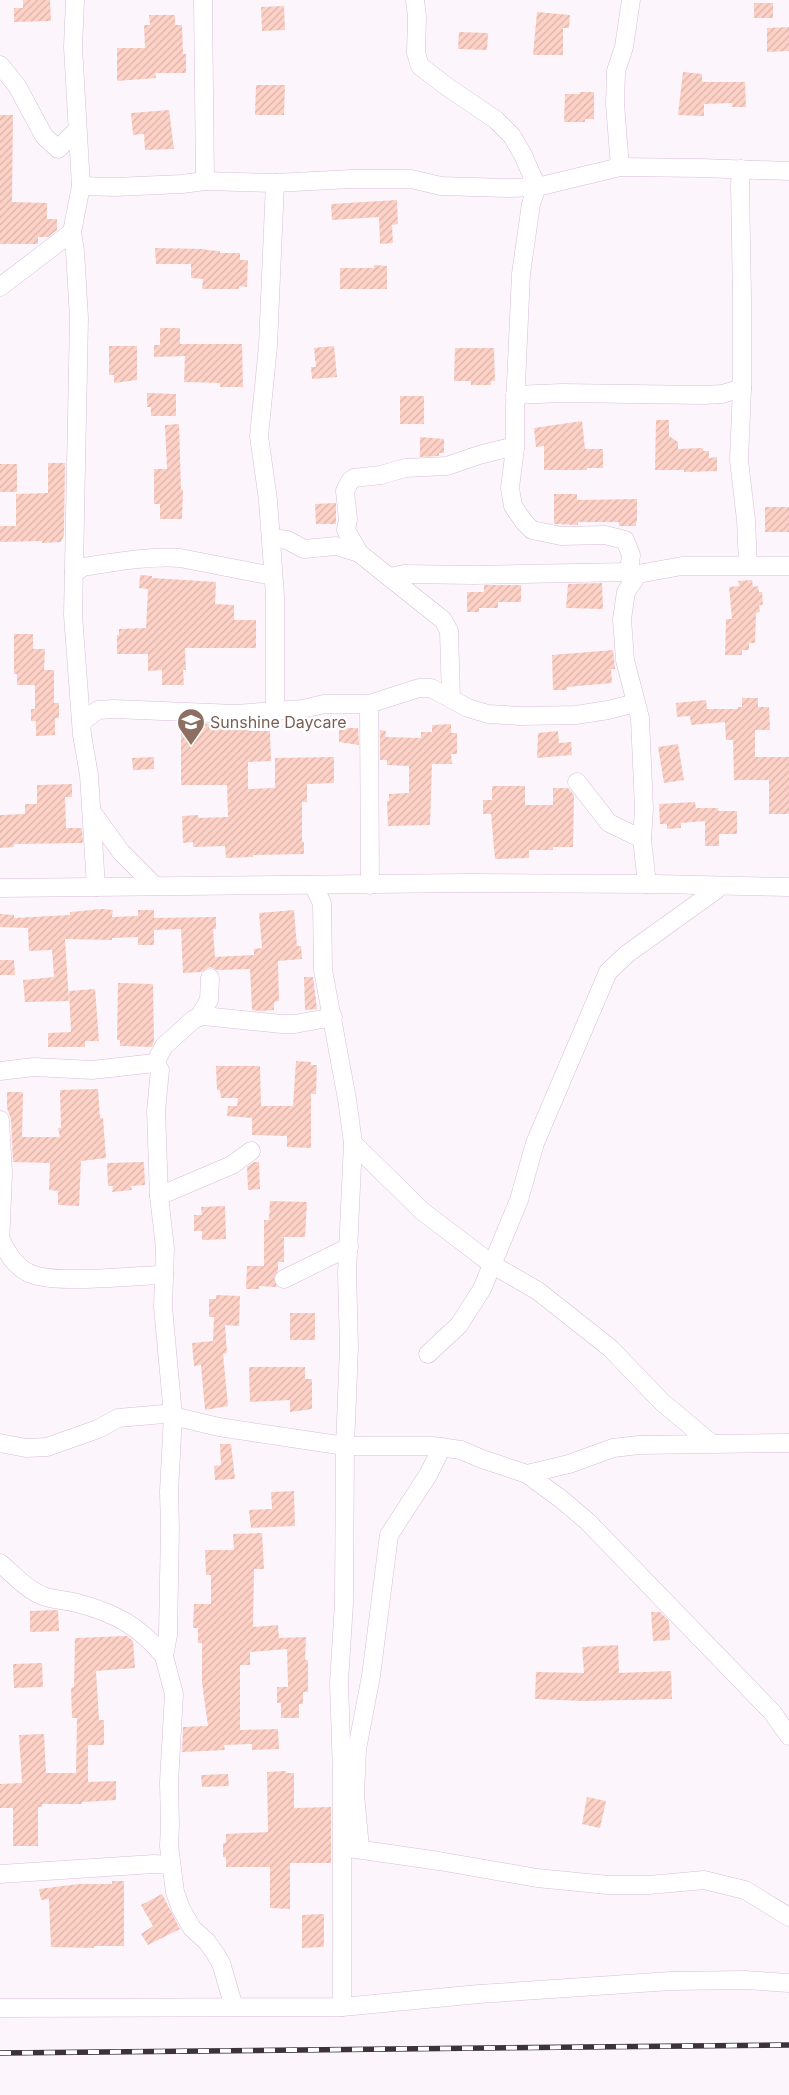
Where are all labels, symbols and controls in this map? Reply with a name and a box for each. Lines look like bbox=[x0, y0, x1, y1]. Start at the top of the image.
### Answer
school or university icon: Sunshine Daycare bbox=[176, 707, 206, 746]
place label: Sunshine Daycare bbox=[210, 712, 347, 732]

